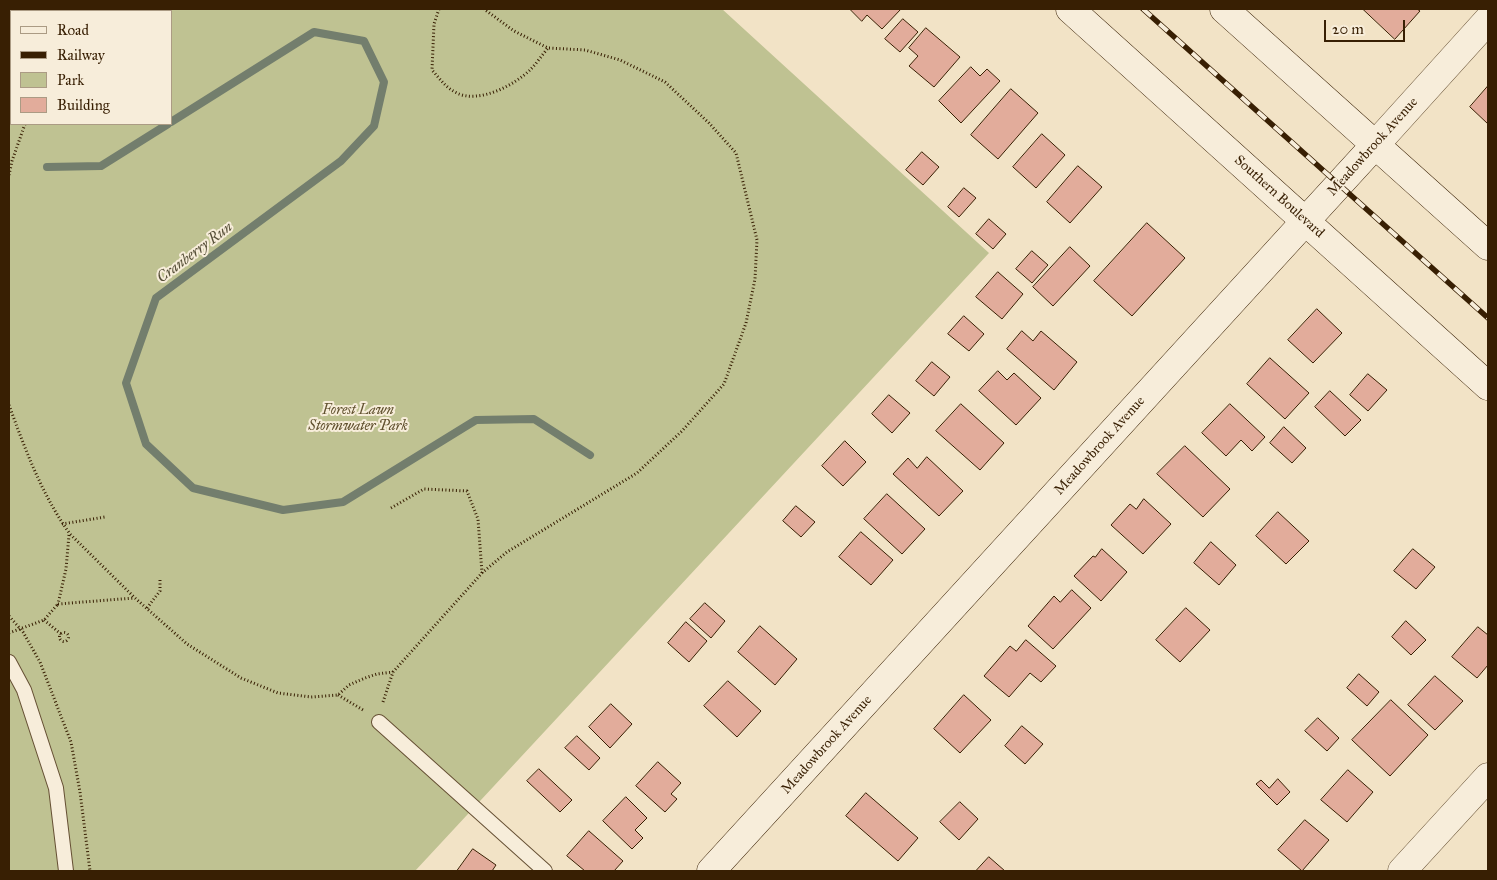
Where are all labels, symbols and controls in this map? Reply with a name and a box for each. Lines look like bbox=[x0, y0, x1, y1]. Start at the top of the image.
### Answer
legend bbox=[10, 10, 172, 125]
scale bar bbox=[1327, 10, 1408, 42]
text: 20 m bbox=[1332, 20, 1364, 38]
text: Road bbox=[57, 21, 89, 39]
text: Railway bbox=[57, 46, 105, 64]
text: Park bbox=[57, 71, 84, 89]
street label: Meadowbrook Avenue bbox=[1324, 94, 1422, 200]
text: Building bbox=[57, 96, 110, 114]
street label: Southern Boulevard bbox=[1231, 152, 1327, 242]
water label: Cranberry Run bbox=[154, 219, 236, 287]
street label: Meadowbrook Avenue bbox=[1051, 393, 1149, 499]
park label: Forest Lawn Stormwater Park bbox=[308, 403, 408, 436]
street label: Meadowbrook Avenue bbox=[778, 692, 876, 798]

